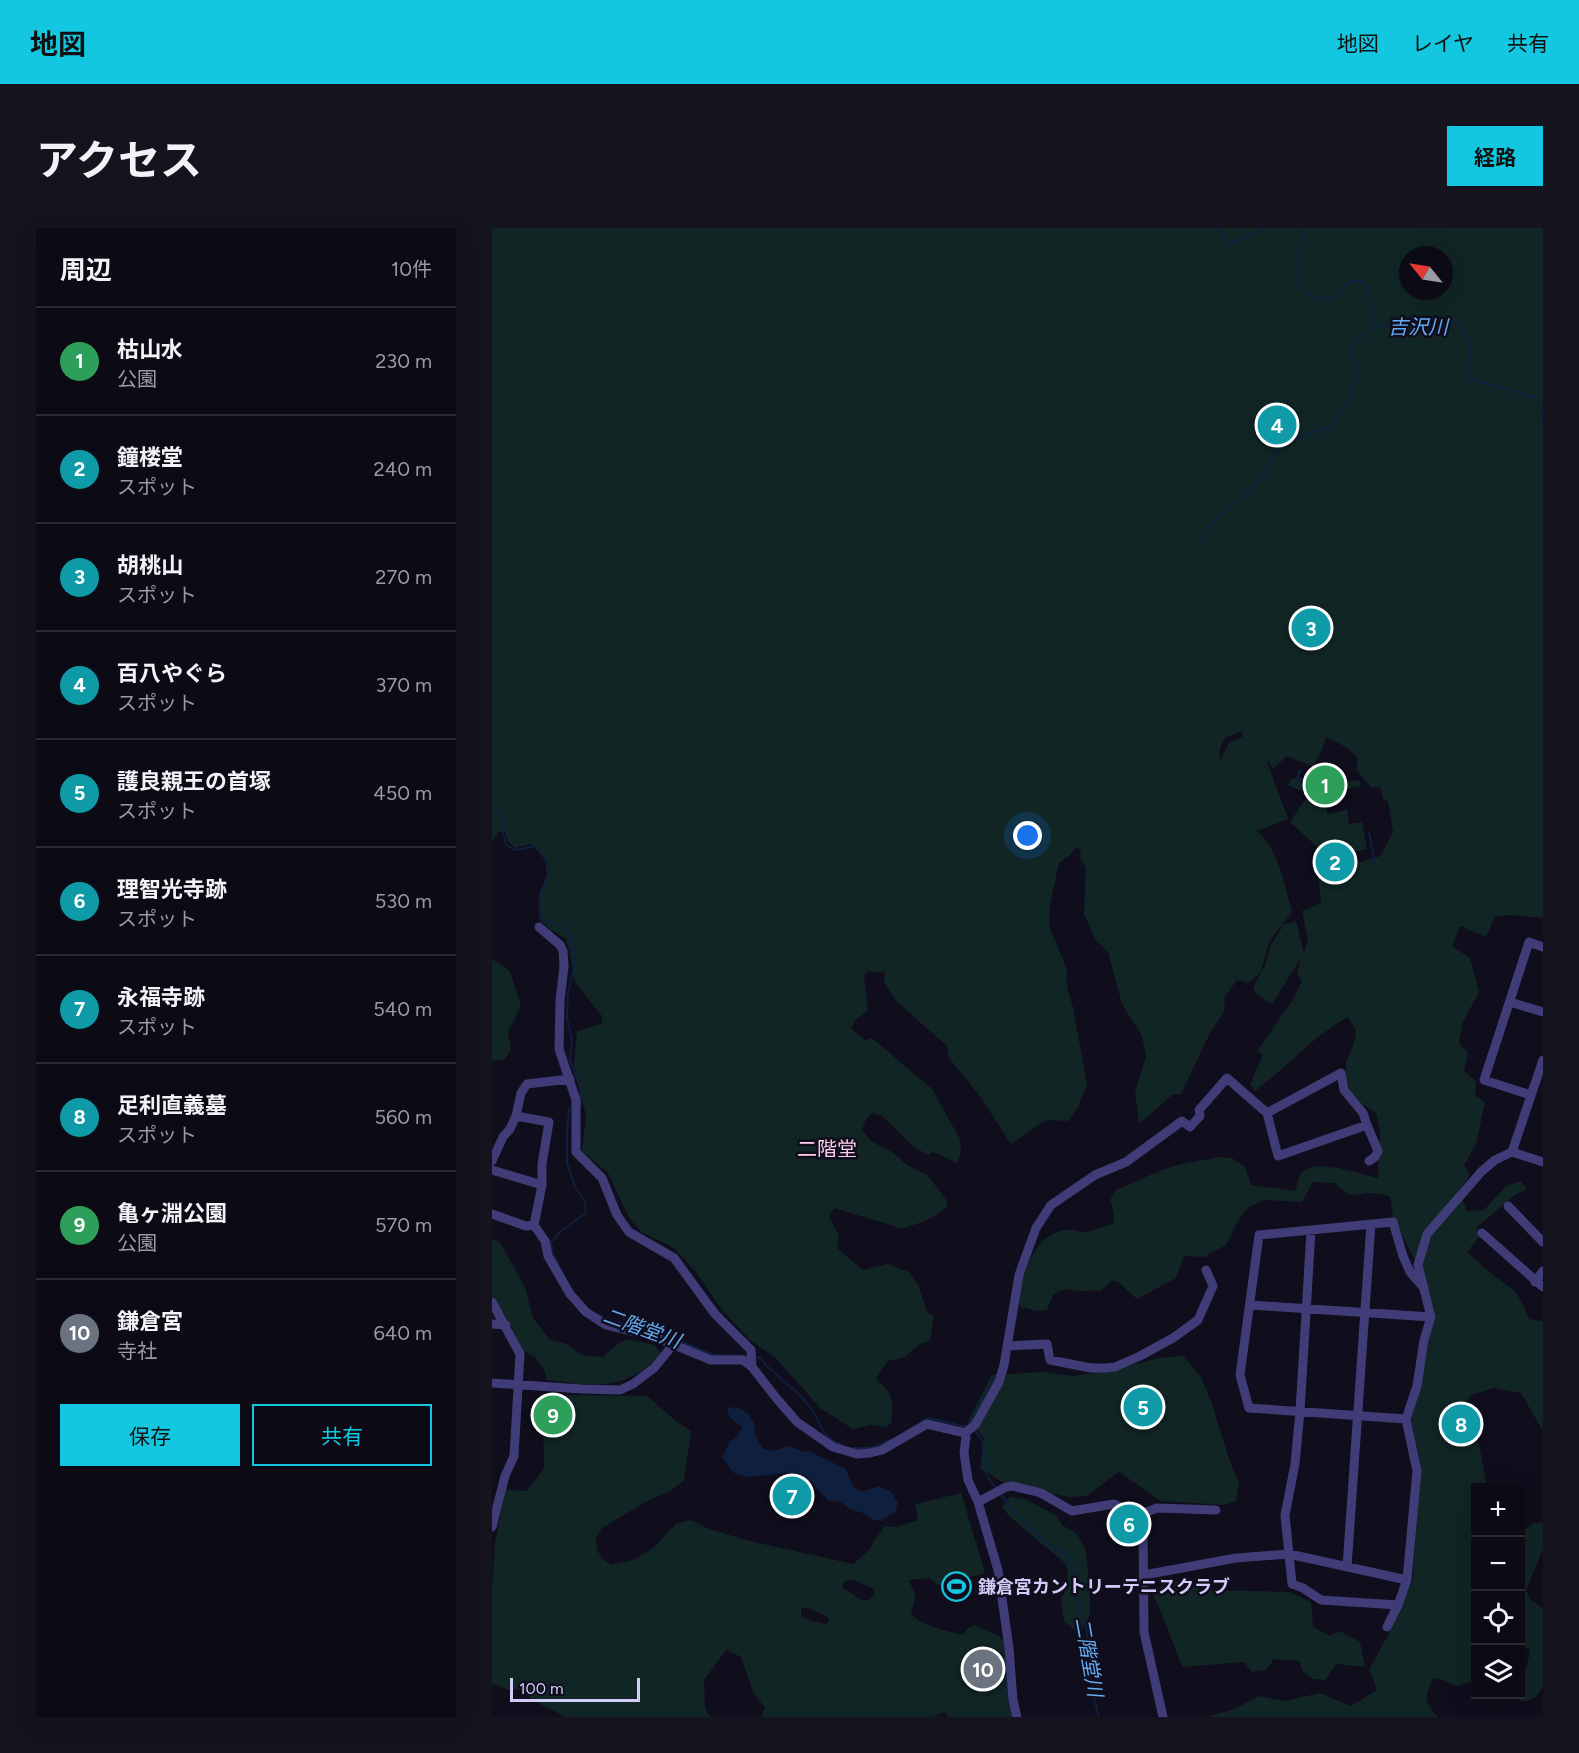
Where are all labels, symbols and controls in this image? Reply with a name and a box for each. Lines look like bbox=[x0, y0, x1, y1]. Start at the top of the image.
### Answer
text: 地図 bbox=[30, 27, 86, 61]
text: 地図 bbox=[1337, 31, 1379, 56]
text: レイヤ bbox=[1412, 31, 1474, 56]
text: 共有 bbox=[1507, 31, 1549, 56]
button: 経路 bbox=[1447, 126, 1543, 186]
text: アクセス bbox=[36, 135, 202, 186]
north arrow bbox=[1399, 246, 1453, 300]
text: 周辺 bbox=[60, 254, 112, 286]
text: 10件 bbox=[391, 257, 432, 281]
water label: 吉沢川 bbox=[1388, 315, 1450, 339]
text: 枯山水 bbox=[117, 336, 183, 363]
text: 1 bbox=[75, 349, 84, 373]
text: 230 m bbox=[375, 349, 432, 373]
text: 公園 bbox=[117, 367, 157, 391]
pin: 4 bbox=[1258, 402, 1296, 448]
text: 鐘楼堂 bbox=[117, 444, 183, 471]
text: 2 bbox=[74, 457, 85, 481]
text: 240 m bbox=[374, 457, 432, 481]
text: スポット bbox=[117, 475, 197, 499]
text: 胡桃山 bbox=[117, 552, 183, 579]
text: 3 bbox=[74, 565, 85, 589]
text: 270 m bbox=[375, 565, 432, 589]
text: スポット bbox=[117, 583, 197, 607]
pin: 3 bbox=[1292, 606, 1330, 650]
text: 百八やぐら bbox=[117, 660, 227, 687]
text: 4 bbox=[73, 673, 86, 697]
text: 370 m bbox=[376, 673, 432, 697]
text: スポット bbox=[117, 691, 197, 715]
pin: 1 bbox=[1306, 762, 1344, 808]
text: 護良親王の首塚 bbox=[117, 768, 271, 795]
text: 5 bbox=[74, 781, 85, 805]
text: 450 m bbox=[373, 781, 432, 805]
text: スポット bbox=[117, 799, 197, 823]
your location bbox=[1013, 821, 1042, 850]
pin: 2 bbox=[1316, 840, 1354, 884]
text: 理智光寺跡 bbox=[117, 876, 227, 903]
text: 6 bbox=[74, 889, 85, 913]
text: 530 m bbox=[375, 889, 432, 913]
text: スポット bbox=[117, 907, 197, 931]
text: 永福寺跡 bbox=[117, 984, 205, 1011]
text: 7 bbox=[74, 997, 85, 1021]
text: 540 m bbox=[373, 997, 432, 1021]
text: スポット bbox=[117, 1015, 197, 1039]
text: 足利直義墓 bbox=[117, 1092, 227, 1119]
text: 8 bbox=[73, 1105, 86, 1129]
text: 560 m bbox=[374, 1105, 432, 1129]
text: スポット bbox=[117, 1123, 197, 1147]
district label: 二階堂 bbox=[797, 1137, 857, 1161]
text: 亀ヶ淵公園 bbox=[117, 1200, 227, 1227]
text: 9 bbox=[74, 1213, 85, 1237]
text: 570 m bbox=[375, 1213, 432, 1237]
text: 公園 bbox=[117, 1231, 157, 1255]
water label: 二階堂川 bbox=[600, 1303, 686, 1354]
text: 鎌倉宮 bbox=[117, 1308, 183, 1335]
text: 10 bbox=[69, 1321, 90, 1345]
text: 640 m bbox=[373, 1321, 432, 1345]
text: 寺社 bbox=[117, 1339, 157, 1363]
pin: 5 bbox=[1124, 1384, 1162, 1430]
pin: 9 bbox=[534, 1392, 572, 1438]
pin: 8 bbox=[1442, 1402, 1480, 1446]
button: 保存 bbox=[60, 1404, 240, 1466]
button: 共有 bbox=[252, 1404, 432, 1466]
pin: 7 bbox=[772, 1474, 812, 1518]
map controls bbox=[1471, 1483, 1525, 1699]
button: + bbox=[1471, 1483, 1525, 1537]
pin: 6 bbox=[1110, 1502, 1148, 1546]
button: − bbox=[1471, 1537, 1525, 1591]
sports icon: 鎌倉宮カントリーテニスクラブ bbox=[941, 1571, 973, 1603]
place label: 鎌倉宮カントリーテニスクラブ bbox=[978, 1576, 1230, 1598]
button: locate bbox=[1471, 1591, 1525, 1645]
water label: 二階堂川 bbox=[1070, 1616, 1108, 1700]
button: layers bbox=[1471, 1645, 1525, 1699]
pin: 10 bbox=[964, 1646, 1002, 1692]
scale bar bbox=[510, 1675, 640, 1702]
text: 100 m bbox=[519, 1679, 564, 1698]

